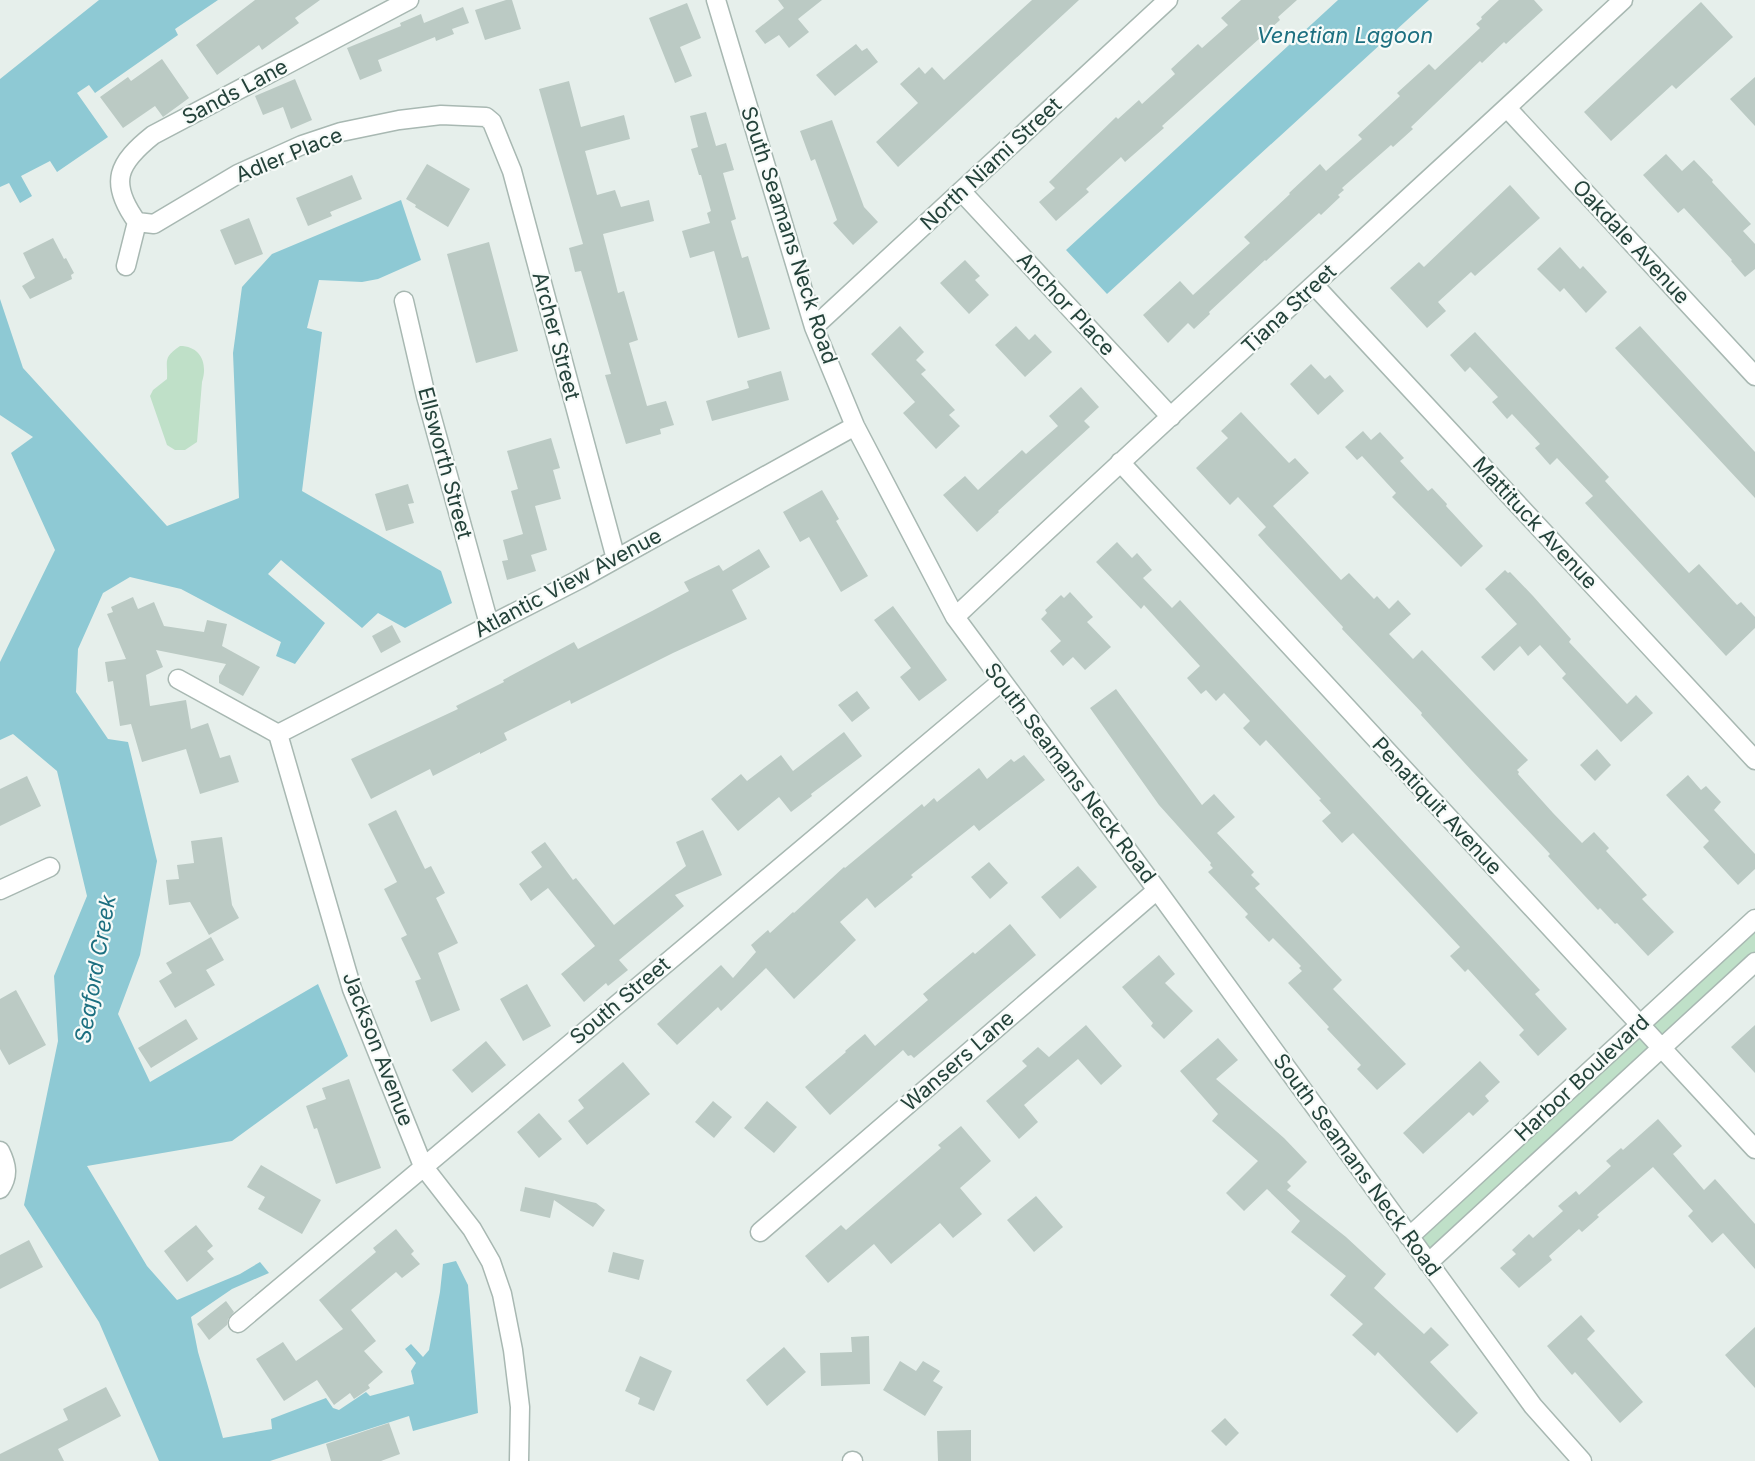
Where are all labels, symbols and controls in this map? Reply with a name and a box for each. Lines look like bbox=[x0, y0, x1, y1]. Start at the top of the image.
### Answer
water label: Venetian Lagoon bbox=[1257, 22, 1433, 48]
street label: Sands Lane bbox=[178, 53, 292, 130]
street label: North Niami Street bbox=[915, 92, 1066, 235]
street label: South Seamans Neck Road bbox=[736, 103, 843, 367]
street label: Adler Place bbox=[232, 122, 346, 187]
street label: Oakdale Avenue bbox=[1567, 174, 1695, 309]
street label: Anchor Place bbox=[1012, 247, 1121, 361]
street label: Tiana Street bbox=[1236, 259, 1341, 359]
street label: Archer Street bbox=[527, 269, 586, 403]
street label: Ellsworth Street bbox=[413, 384, 478, 542]
street label: Mattituck Avenue bbox=[1468, 451, 1603, 594]
street label: Atlantic View Avenue bbox=[470, 523, 666, 643]
street label: South Seamans Neck Road bbox=[979, 658, 1161, 888]
street label: Penatiquit Avenue bbox=[1367, 732, 1507, 879]
water label: Seaford Creek bbox=[69, 892, 121, 1045]
street label: South Street bbox=[565, 951, 675, 1050]
street label: Jackson Avenue bbox=[338, 968, 419, 1129]
street label: Wansers Lane bbox=[897, 1005, 1019, 1116]
street label: Harbor Boulevard bbox=[1509, 1009, 1654, 1146]
street label: South Seamans Neck Road bbox=[1268, 1048, 1447, 1281]

